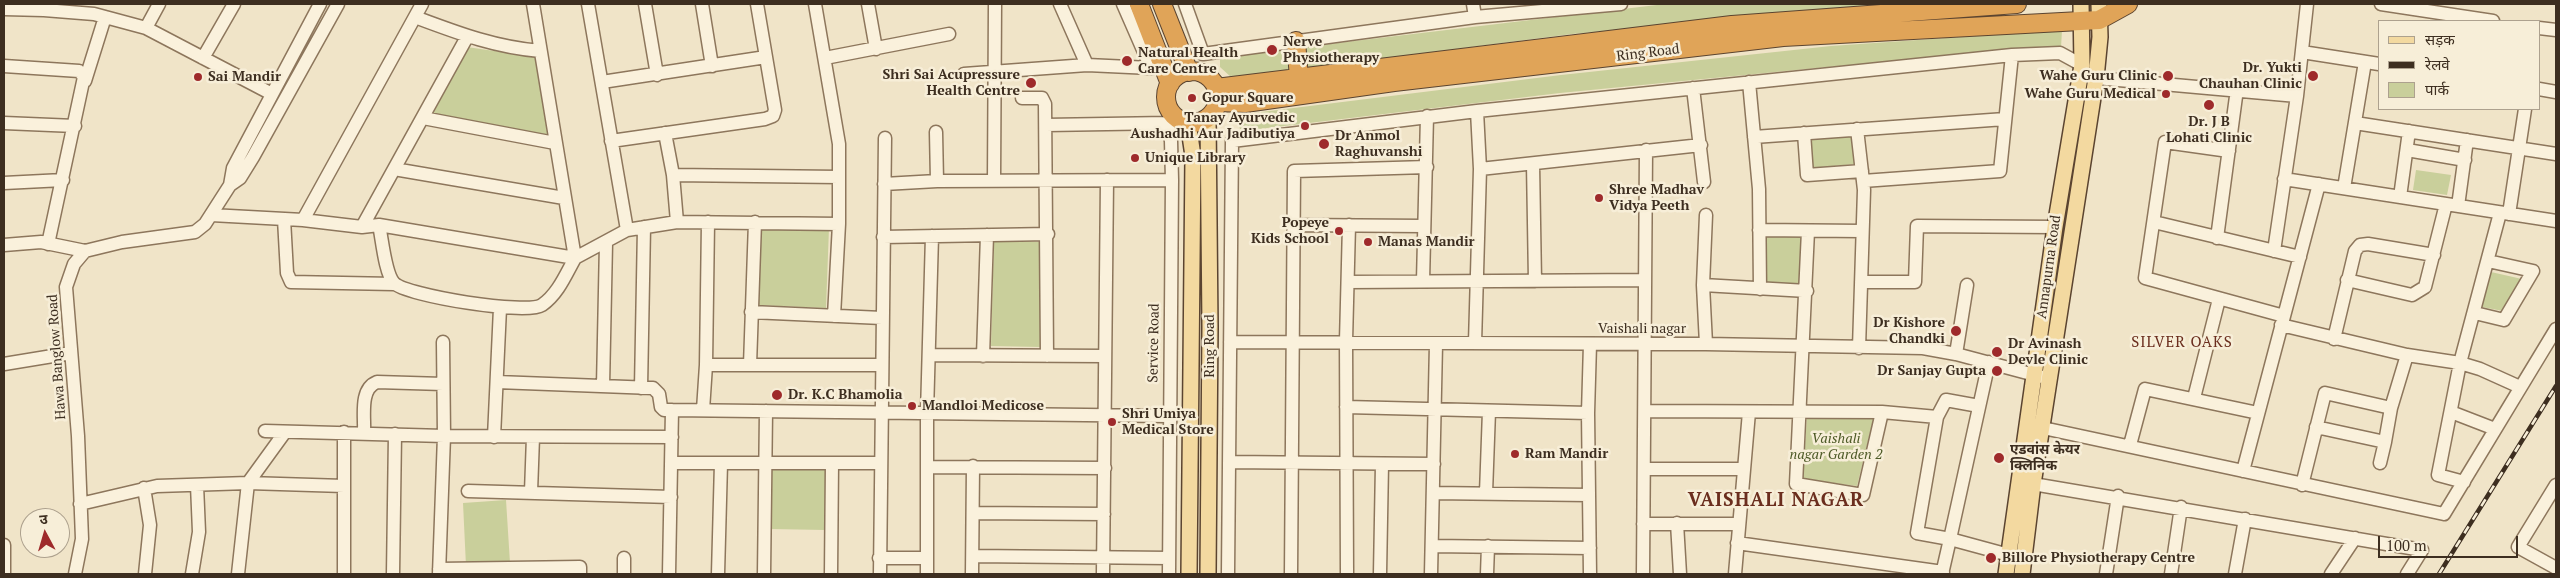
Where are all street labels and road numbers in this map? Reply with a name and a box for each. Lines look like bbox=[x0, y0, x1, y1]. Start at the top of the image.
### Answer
street label: Ring Road bbox=[1615, 41, 1681, 65]
street label: Annapurna Road bbox=[2033, 214, 2065, 320]
street label: Hawa Banglow Road bbox=[44, 294, 70, 420]
street label: Service Road bbox=[1145, 303, 1163, 383]
street label: Ring Road bbox=[1202, 314, 1218, 378]
street label: Vaishali nagar bbox=[1598, 321, 1686, 337]

